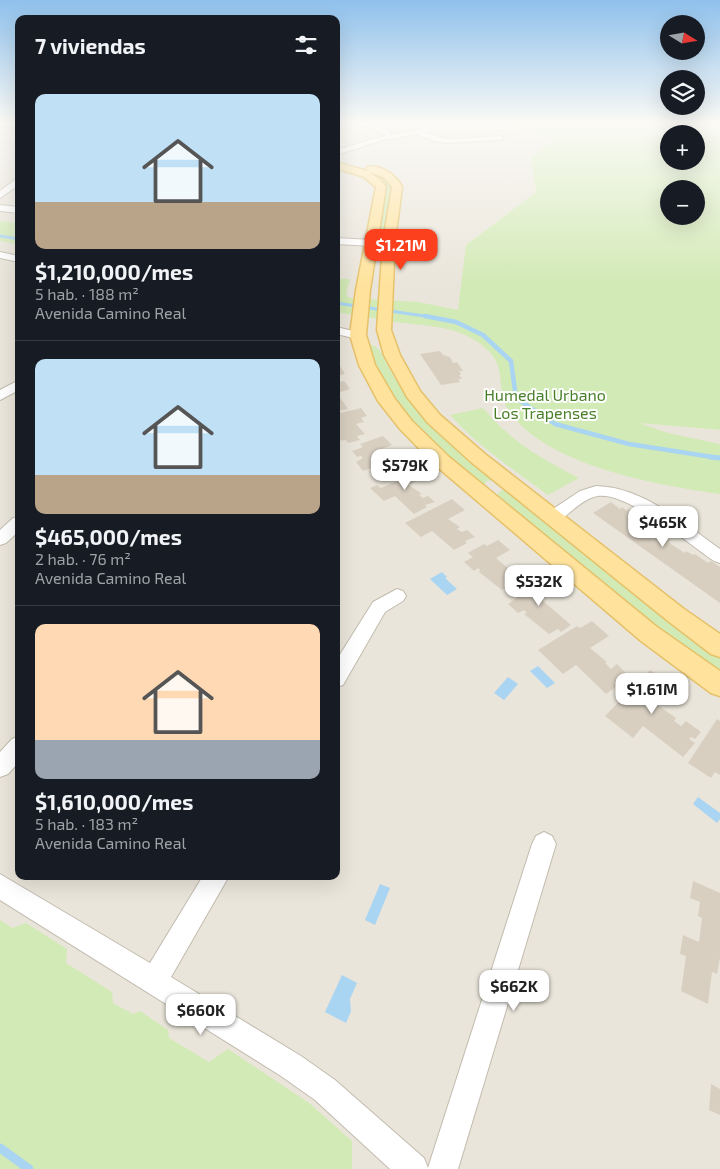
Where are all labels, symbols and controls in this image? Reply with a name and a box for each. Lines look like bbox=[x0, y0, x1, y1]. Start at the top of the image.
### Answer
north arrow bbox=[660, 15, 705, 60]
map controls bbox=[660, 15, 705, 225]
icon: filters bbox=[292, 31, 320, 59]
text: 7 viviendas bbox=[35, 33, 146, 58]
button: layers bbox=[660, 70, 705, 115]
button: + bbox=[660, 125, 705, 170]
icon: home bbox=[133, 126, 223, 216]
button: − bbox=[660, 180, 705, 225]
pin: $1.21M bbox=[360, 228, 442, 271]
text: $1.21M bbox=[376, 235, 426, 254]
text: $1,210,000/mes bbox=[35, 259, 193, 284]
text: 5 hab. · 188 m² bbox=[35, 284, 139, 303]
text: Avenida Camino Real bbox=[35, 303, 186, 322]
park label: Humedal Urbano Los Trapenses bbox=[484, 385, 606, 422]
icon: home bbox=[133, 392, 223, 482]
pin: $579K bbox=[370, 448, 440, 491]
text: $579K bbox=[382, 455, 428, 474]
pin: $465K bbox=[628, 506, 698, 548]
text: $465K bbox=[639, 512, 687, 531]
text: $465,000/mes bbox=[35, 524, 182, 549]
text: 2 hab. · 76 m² bbox=[35, 549, 131, 568]
pin: $532K bbox=[504, 564, 574, 607]
text: Avenida Camino Real bbox=[35, 568, 186, 587]
text: $532K bbox=[516, 571, 562, 590]
icon: home bbox=[133, 657, 223, 747]
pin: $1.61M bbox=[611, 672, 693, 715]
text: $1.61M bbox=[626, 679, 678, 698]
text: $1,610,000/mes bbox=[35, 789, 193, 814]
text: 5 hab. · 183 m² bbox=[35, 814, 138, 833]
text: Avenida Camino Real bbox=[35, 833, 186, 852]
pin: $662K bbox=[479, 970, 549, 1012]
text: $662K bbox=[490, 976, 538, 995]
pin: $660K bbox=[166, 994, 236, 1036]
text: $660K bbox=[177, 1000, 225, 1019]

